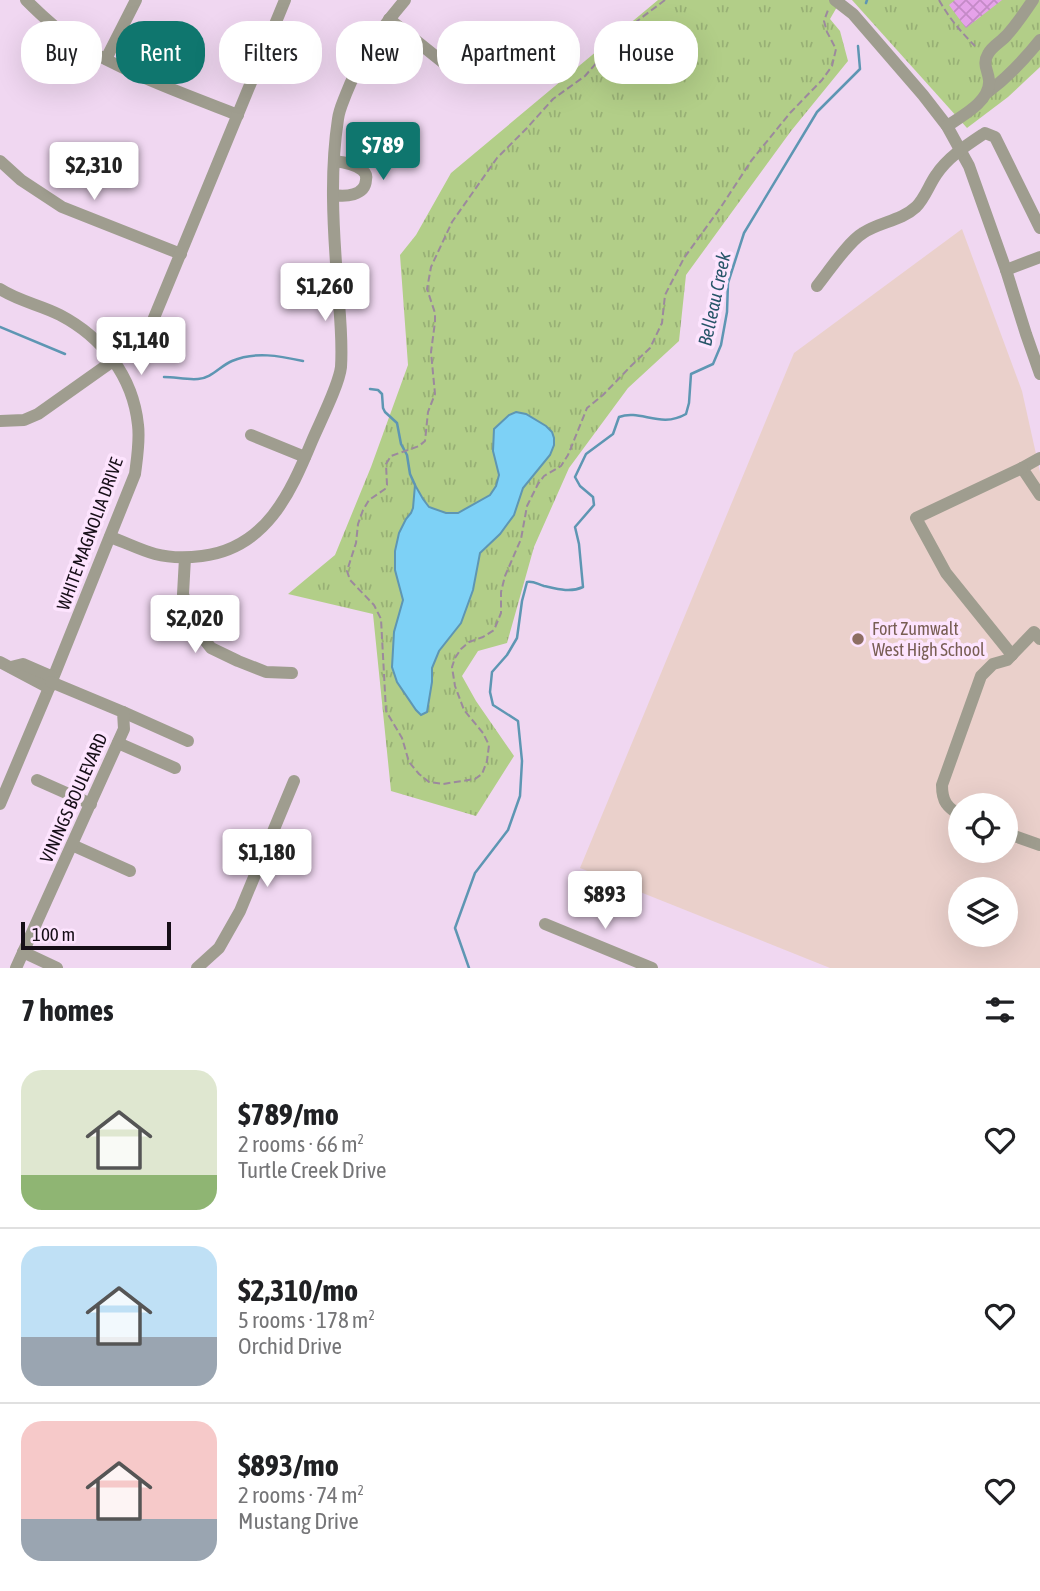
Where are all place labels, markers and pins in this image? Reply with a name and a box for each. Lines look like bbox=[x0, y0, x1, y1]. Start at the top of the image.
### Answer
pin: $789 bbox=[342, 122, 424, 182]
pin: $2,310 bbox=[37, 142, 151, 202]
pin: $1,260 bbox=[268, 264, 382, 323]
pin: $1,140 bbox=[84, 318, 198, 377]
pin: $2,020 bbox=[138, 596, 252, 655]
place label: Fort Zumwalt West High School bbox=[872, 618, 985, 660]
marker: Fort Zumwalt West High School bbox=[850, 631, 866, 647]
pin: $1,180 bbox=[210, 830, 324, 889]
pin: $893 bbox=[564, 872, 646, 931]

